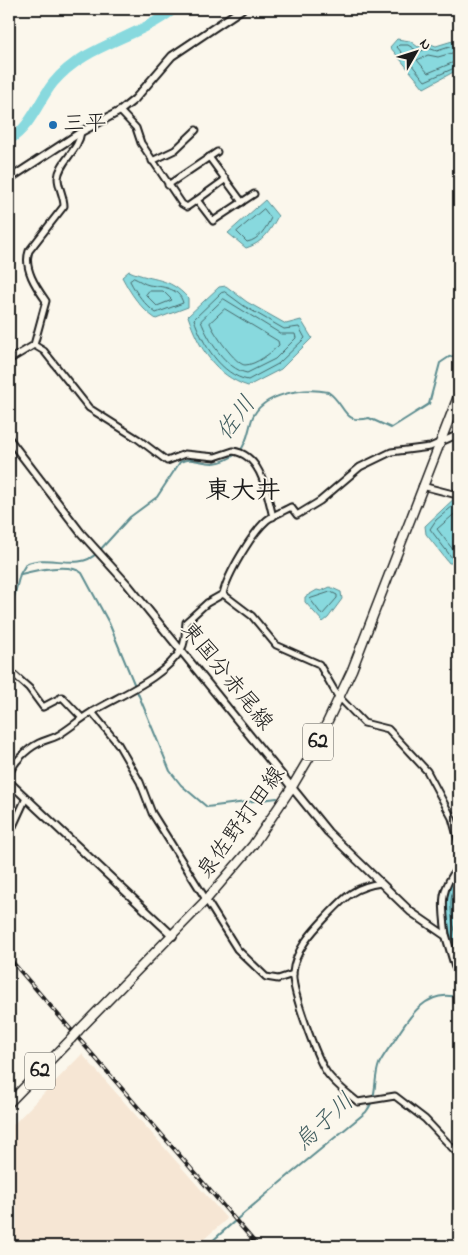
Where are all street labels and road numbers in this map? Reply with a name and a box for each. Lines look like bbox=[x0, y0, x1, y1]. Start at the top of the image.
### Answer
street label: 東国分赤尾線 bbox=[172, 616, 280, 738]
road number: 62 bbox=[303, 724, 333, 760]
street label: 泉佐野打田線 bbox=[190, 760, 294, 886]
road number: 62 bbox=[25, 1052, 55, 1090]

